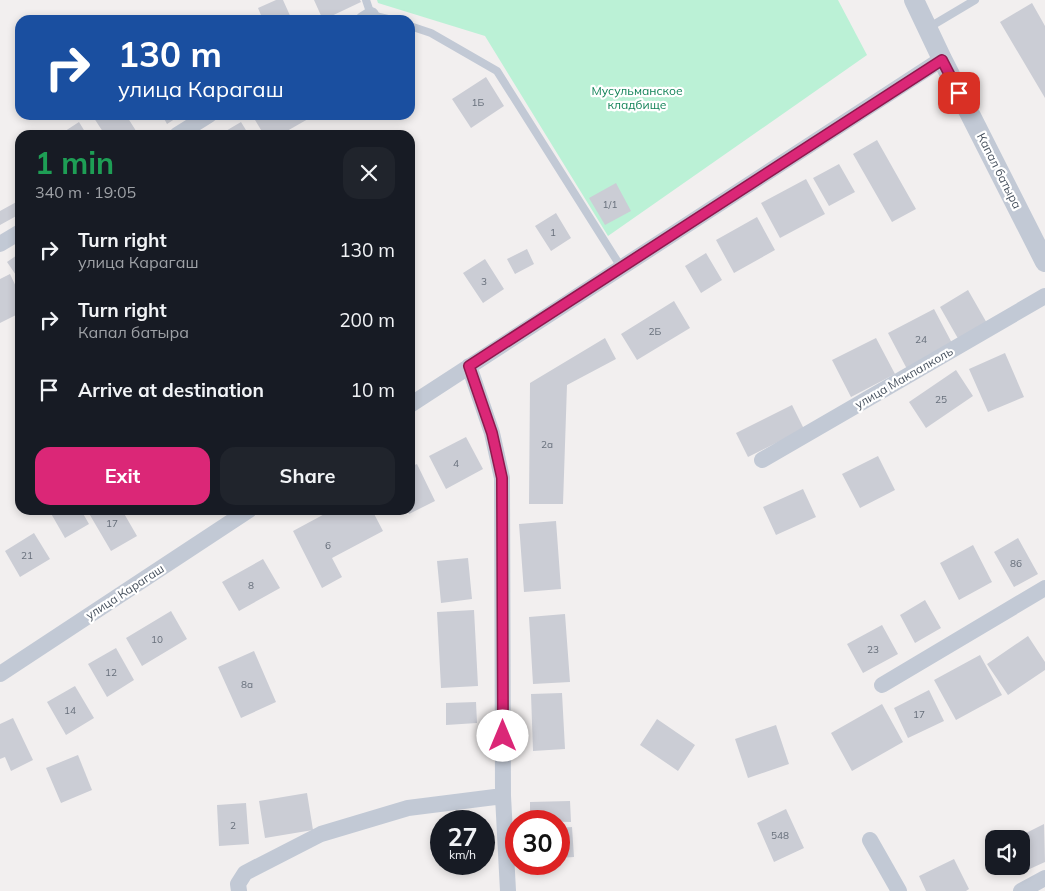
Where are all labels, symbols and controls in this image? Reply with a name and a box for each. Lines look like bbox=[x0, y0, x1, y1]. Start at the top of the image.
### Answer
text: 130 m bbox=[118, 32, 222, 76]
icon: right bbox=[35, 35, 100, 100]
pin bbox=[938, 72, 980, 114]
text: улица Карагаш bbox=[118, 75, 284, 103]
icon: arrive bbox=[945, 79, 973, 107]
park label: Мусульманское кладбище bbox=[591, 83, 683, 112]
house number: 1Б bbox=[472, 96, 485, 109]
street label: Капал батыра bbox=[974, 130, 1025, 211]
text: 1 min bbox=[35, 144, 114, 182]
button: close bbox=[343, 147, 395, 199]
text: 340 m · 19:05 bbox=[35, 182, 136, 202]
house number: 1/1 bbox=[603, 198, 617, 211]
house number: 1 bbox=[550, 226, 556, 239]
text: Turn right bbox=[78, 228, 167, 252]
icon: right bbox=[35, 236, 63, 264]
text: 130 m bbox=[339, 238, 395, 262]
text: улица Карагаш bbox=[78, 252, 199, 272]
house number: 3 bbox=[481, 275, 487, 288]
text: Turn right bbox=[78, 298, 167, 322]
icon: right bbox=[35, 306, 63, 334]
text: 200 m bbox=[339, 308, 395, 332]
text: Капал батыра bbox=[78, 322, 189, 342]
house number: 2Б bbox=[649, 325, 662, 338]
house number: 24 bbox=[915, 333, 927, 346]
street label: улица Макпалколь bbox=[852, 343, 956, 412]
icon: arrive bbox=[35, 376, 63, 404]
text: Arrive at destination bbox=[78, 378, 264, 402]
text: 10 m bbox=[351, 378, 395, 402]
house number: 25 bbox=[935, 393, 947, 406]
house number: 2а bbox=[541, 438, 553, 451]
button: Exit bbox=[35, 447, 210, 505]
button: Share bbox=[220, 447, 395, 505]
house number: 4 bbox=[453, 457, 459, 470]
house number: 17 bbox=[106, 517, 118, 530]
house number: 6 bbox=[325, 539, 331, 552]
house number: 21 bbox=[21, 549, 33, 562]
house number: 86 bbox=[1010, 557, 1022, 570]
street label: улица Карагаш bbox=[83, 561, 167, 622]
house number: 8 bbox=[248, 579, 254, 592]
house number: 10 bbox=[151, 633, 163, 646]
house number: 23 bbox=[867, 643, 879, 656]
house number: 12 bbox=[105, 666, 117, 679]
house number: 8а bbox=[241, 678, 253, 691]
house number: 14 bbox=[64, 704, 76, 717]
house number: 17 bbox=[913, 708, 925, 721]
position arrow bbox=[476, 709, 528, 761]
speed limit sign: 30 bbox=[505, 810, 570, 875]
house number: 2 bbox=[230, 819, 236, 832]
text: 27 bbox=[447, 821, 478, 852]
house number: 548 bbox=[771, 829, 789, 842]
map controls bbox=[985, 830, 1030, 875]
button: sound bbox=[985, 830, 1030, 875]
text: km/h bbox=[449, 847, 476, 862]

